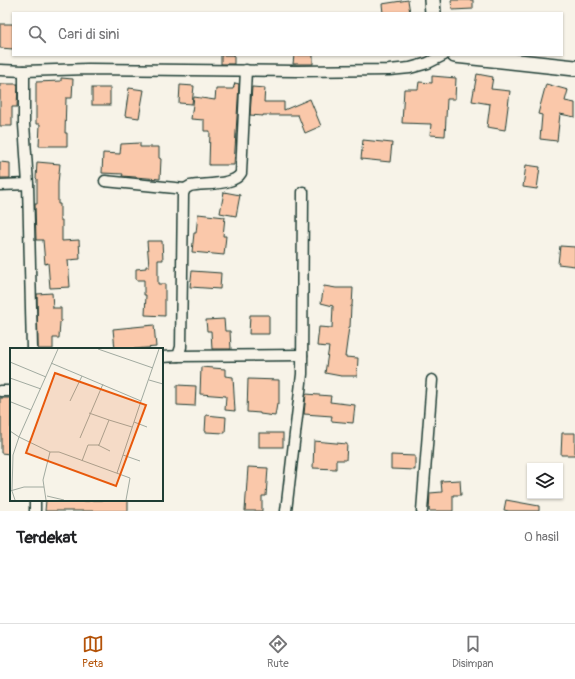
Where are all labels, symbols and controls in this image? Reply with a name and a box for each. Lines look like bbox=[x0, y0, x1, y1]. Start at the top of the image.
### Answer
search box bbox=[12, 12, 563, 56]
icon: search bbox=[26, 23, 48, 45]
text: Cari di sini bbox=[58, 25, 119, 44]
inset map bbox=[10, 348, 163, 501]
map controls bbox=[527, 463, 563, 499]
button: layers bbox=[527, 463, 563, 499]
text: Terdekat bbox=[16, 527, 77, 548]
text: 0 hasil bbox=[524, 529, 559, 545]
tab: Peta bbox=[82, 633, 104, 670]
tab: Rute bbox=[267, 633, 289, 670]
tab: Disimpan bbox=[452, 633, 493, 670]

